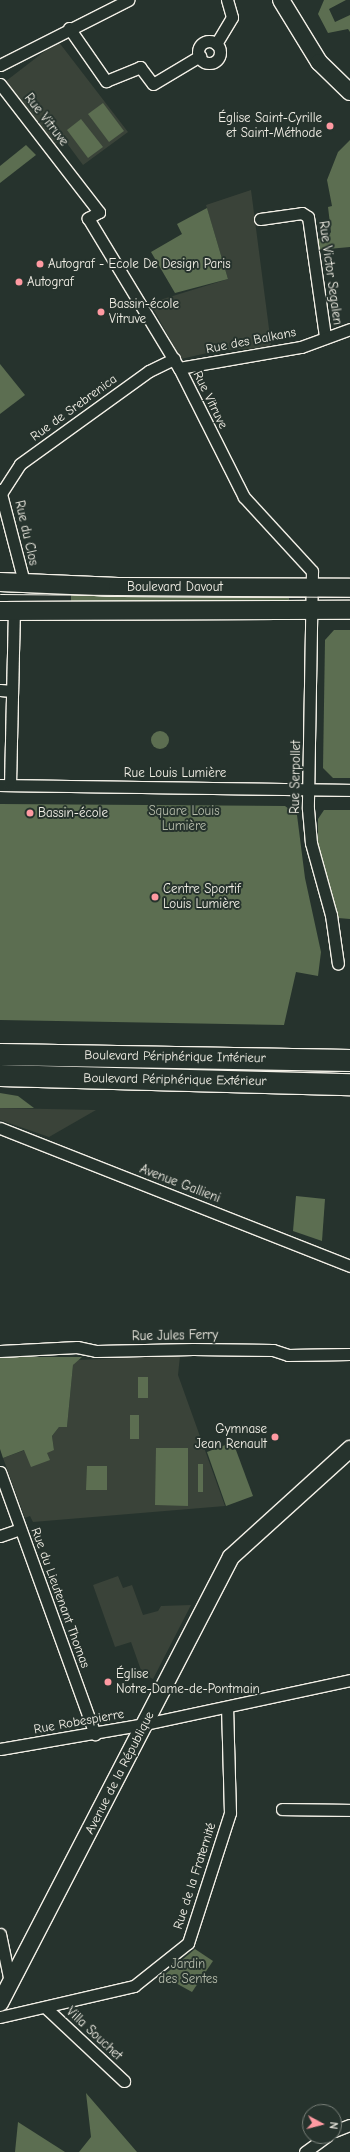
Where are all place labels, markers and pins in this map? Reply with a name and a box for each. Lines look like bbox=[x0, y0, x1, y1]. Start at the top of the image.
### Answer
place label: Église Saint-Cyrille et Saint-Méthode bbox=[218, 111, 322, 142]
marker: Église Saint-Cyrille et Saint-Méthode bbox=[325, 121, 335, 131]
place label: Autograf - Ecole De Design Paris bbox=[48, 256, 231, 272]
marker: Autograf - Ecole De Design Paris bbox=[35, 259, 45, 269]
place label: Autograf bbox=[27, 274, 74, 290]
marker: Autograf bbox=[14, 277, 24, 287]
place label: Bassin-école Vitruve bbox=[109, 297, 179, 328]
marker: Bassin-école Vitruve bbox=[96, 307, 106, 317]
place label: Bassin-école bbox=[38, 805, 108, 821]
marker: Bassin-école bbox=[25, 808, 35, 818]
place label: Centre Sportif Louis Lumière bbox=[163, 882, 241, 913]
marker: Centre Sportif Louis Lumière bbox=[150, 892, 160, 902]
place label: Gymnase Jean Renault bbox=[195, 1422, 267, 1453]
marker: Gymnase Jean Renault bbox=[270, 1432, 280, 1442]
place label: Église Notre-Dame-de-Pontmain bbox=[116, 1667, 260, 1698]
marker: Église Notre-Dame-de-Pontmain bbox=[103, 1677, 113, 1687]

